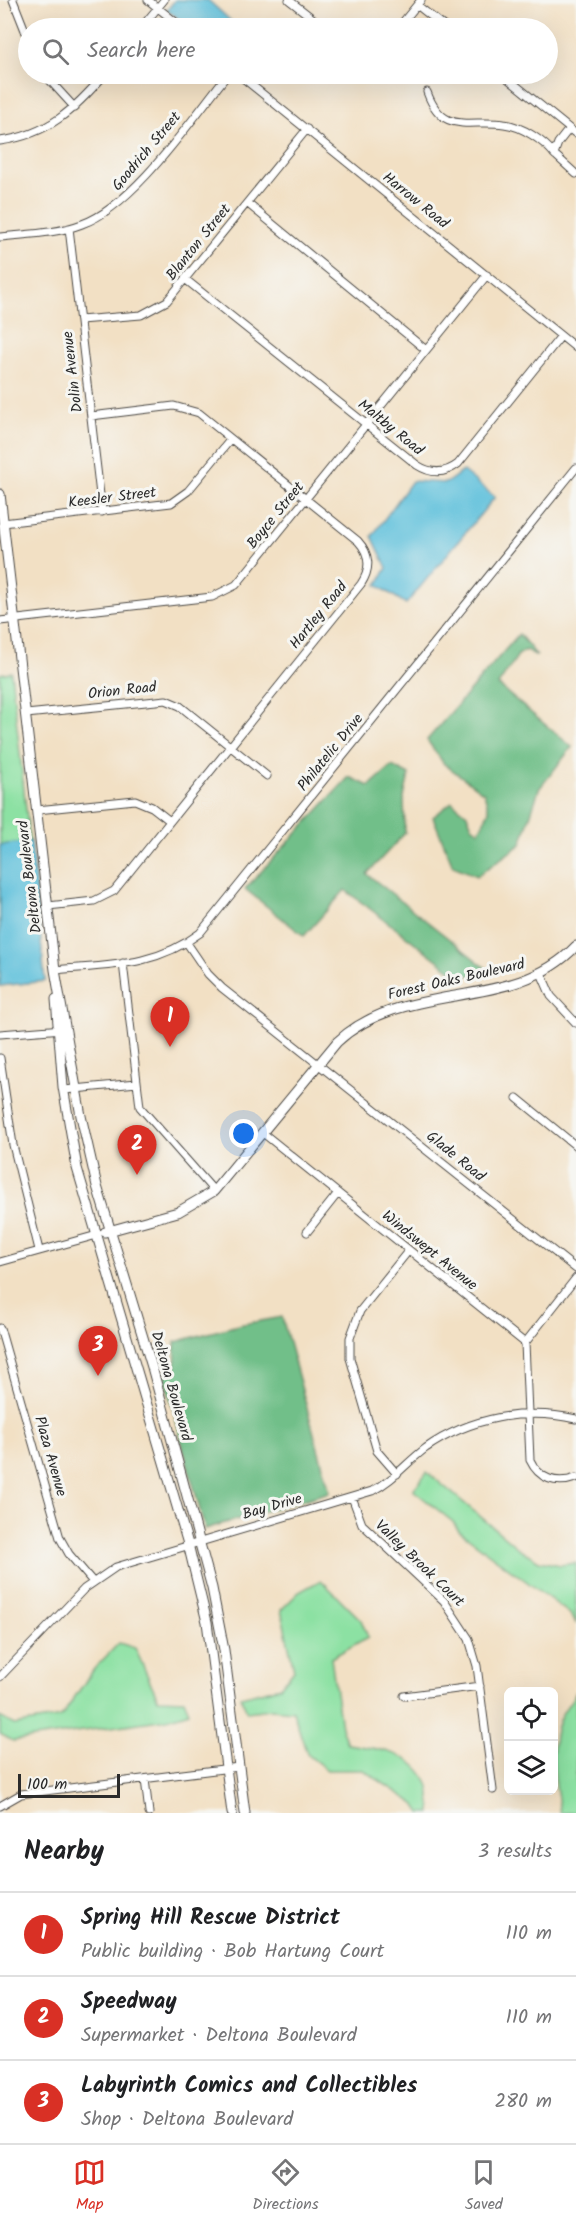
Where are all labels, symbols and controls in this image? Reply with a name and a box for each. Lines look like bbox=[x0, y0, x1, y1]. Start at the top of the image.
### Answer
search box bbox=[18, 18, 558, 84]
text: Search here bbox=[87, 34, 195, 69]
icon: search bbox=[39, 35, 72, 68]
street label: Goodrich Street bbox=[106, 106, 187, 197]
street label: Harrow Road bbox=[377, 166, 454, 236]
street label: Blanton Street bbox=[160, 199, 237, 286]
street label: Dolin Avenue bbox=[56, 330, 90, 414]
street label: Maltby Road bbox=[352, 393, 429, 462]
street label: Boyce Street bbox=[241, 477, 311, 555]
street label: Keesler Street bbox=[67, 481, 158, 515]
street label: Hartley Road bbox=[284, 576, 354, 655]
street label: Orion Road bbox=[87, 675, 158, 707]
street label: Philatelic Drive bbox=[292, 708, 370, 797]
street label: Deltona Boulevard bbox=[11, 819, 49, 935]
street label: Forest Oaks Boulevard bbox=[385, 952, 528, 1007]
pin: 1 bbox=[150, 998, 190, 1047]
your location bbox=[229, 1119, 258, 1148]
street label: Glade Road bbox=[421, 1125, 491, 1189]
pin: 2 bbox=[118, 1126, 156, 1175]
street label: Windswept Avenue bbox=[376, 1205, 483, 1297]
pin: 3 bbox=[78, 1326, 118, 1376]
street label: Deltona Boulevard bbox=[144, 1328, 198, 1445]
street label: Plaza Avenue bbox=[27, 1413, 73, 1500]
street label: Bay Drive bbox=[240, 1487, 305, 1527]
street label: Valley Brook Court bbox=[369, 1514, 470, 1613]
map controls bbox=[504, 1687, 558, 1795]
button: locate bbox=[504, 1687, 558, 1741]
button: layers bbox=[504, 1741, 558, 1795]
scale bar bbox=[18, 1771, 120, 1798]
text: 100 m bbox=[27, 1772, 67, 1797]
text: Nearby bbox=[24, 1831, 104, 1873]
text: 3 results bbox=[478, 1836, 552, 1868]
text: Spring Hill Rescue District bbox=[81, 1901, 340, 1936]
text: 1 bbox=[40, 1918, 47, 1950]
text: 110 m bbox=[506, 1918, 552, 1950]
text: Public building · Bob Hartung Court bbox=[81, 1936, 384, 1968]
text: Speedway bbox=[81, 1985, 177, 2020]
text: 2 bbox=[38, 2002, 49, 2034]
text: 110 m bbox=[506, 2002, 552, 2034]
text: Supermarket · Deltona Boulevard bbox=[81, 2020, 357, 2052]
text: Labyrinth Comics and Collectibles bbox=[81, 2069, 417, 2104]
text: 3 bbox=[38, 2086, 49, 2118]
text: 280 m bbox=[494, 2086, 552, 2118]
text: Shop · Deltona Boulevard bbox=[81, 2104, 293, 2136]
tab: Map bbox=[73, 2156, 106, 2217]
tab: Directions bbox=[252, 2156, 319, 2217]
tab: Saved bbox=[465, 2156, 503, 2217]

